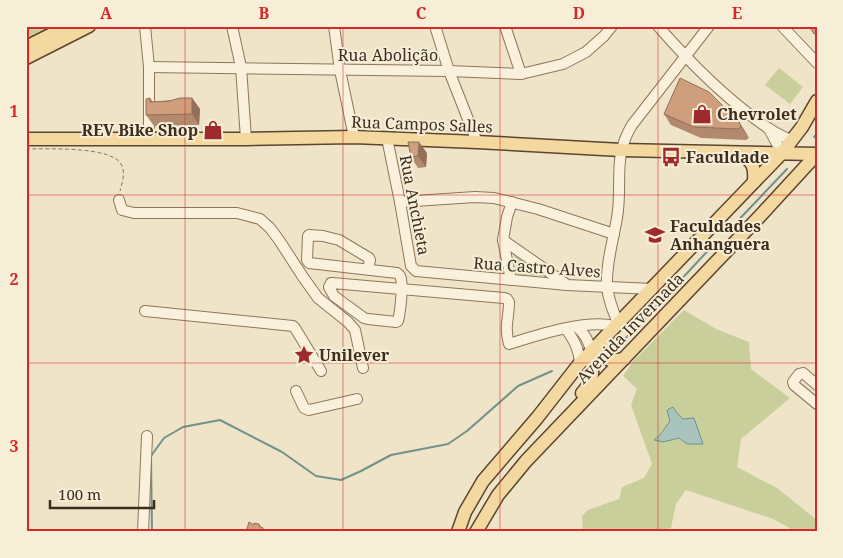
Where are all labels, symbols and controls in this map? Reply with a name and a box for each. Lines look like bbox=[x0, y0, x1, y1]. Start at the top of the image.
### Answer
text: A bbox=[100, 2, 113, 24]
text: B bbox=[259, 2, 270, 24]
text: C bbox=[416, 2, 427, 24]
text: D bbox=[573, 2, 585, 24]
text: E bbox=[732, 2, 742, 24]
street label: Rua Abolição bbox=[338, 44, 438, 66]
text: 1 bbox=[9, 100, 19, 122]
shop icon: Chevrolet bbox=[691, 103, 713, 125]
place label: Chevrolet bbox=[717, 103, 797, 125]
street label: Rua Campos Salles bbox=[351, 111, 493, 137]
place label: REV Bike Shop bbox=[82, 119, 198, 141]
shop icon: REV Bike Shop bbox=[202, 119, 224, 141]
bus stop icon: Faculdade bbox=[660, 146, 682, 168]
place label: Faculdade bbox=[686, 146, 769, 168]
street label: Rua Anchieta bbox=[394, 153, 436, 257]
place label: Faculdades Anhanguera bbox=[670, 215, 770, 255]
school or university icon: Faculdades Anhanguera bbox=[644, 224, 666, 246]
street label: Rua Castro Alves bbox=[473, 252, 601, 282]
text: 2 bbox=[9, 268, 19, 290]
street label: Avenida Invernada bbox=[571, 268, 689, 388]
place icon: Unilever bbox=[293, 344, 315, 366]
place label: Unilever bbox=[319, 344, 390, 366]
text: 3 bbox=[9, 435, 19, 457]
scale bar bbox=[50, 478, 154, 510]
text: 100 m bbox=[58, 484, 101, 504]

